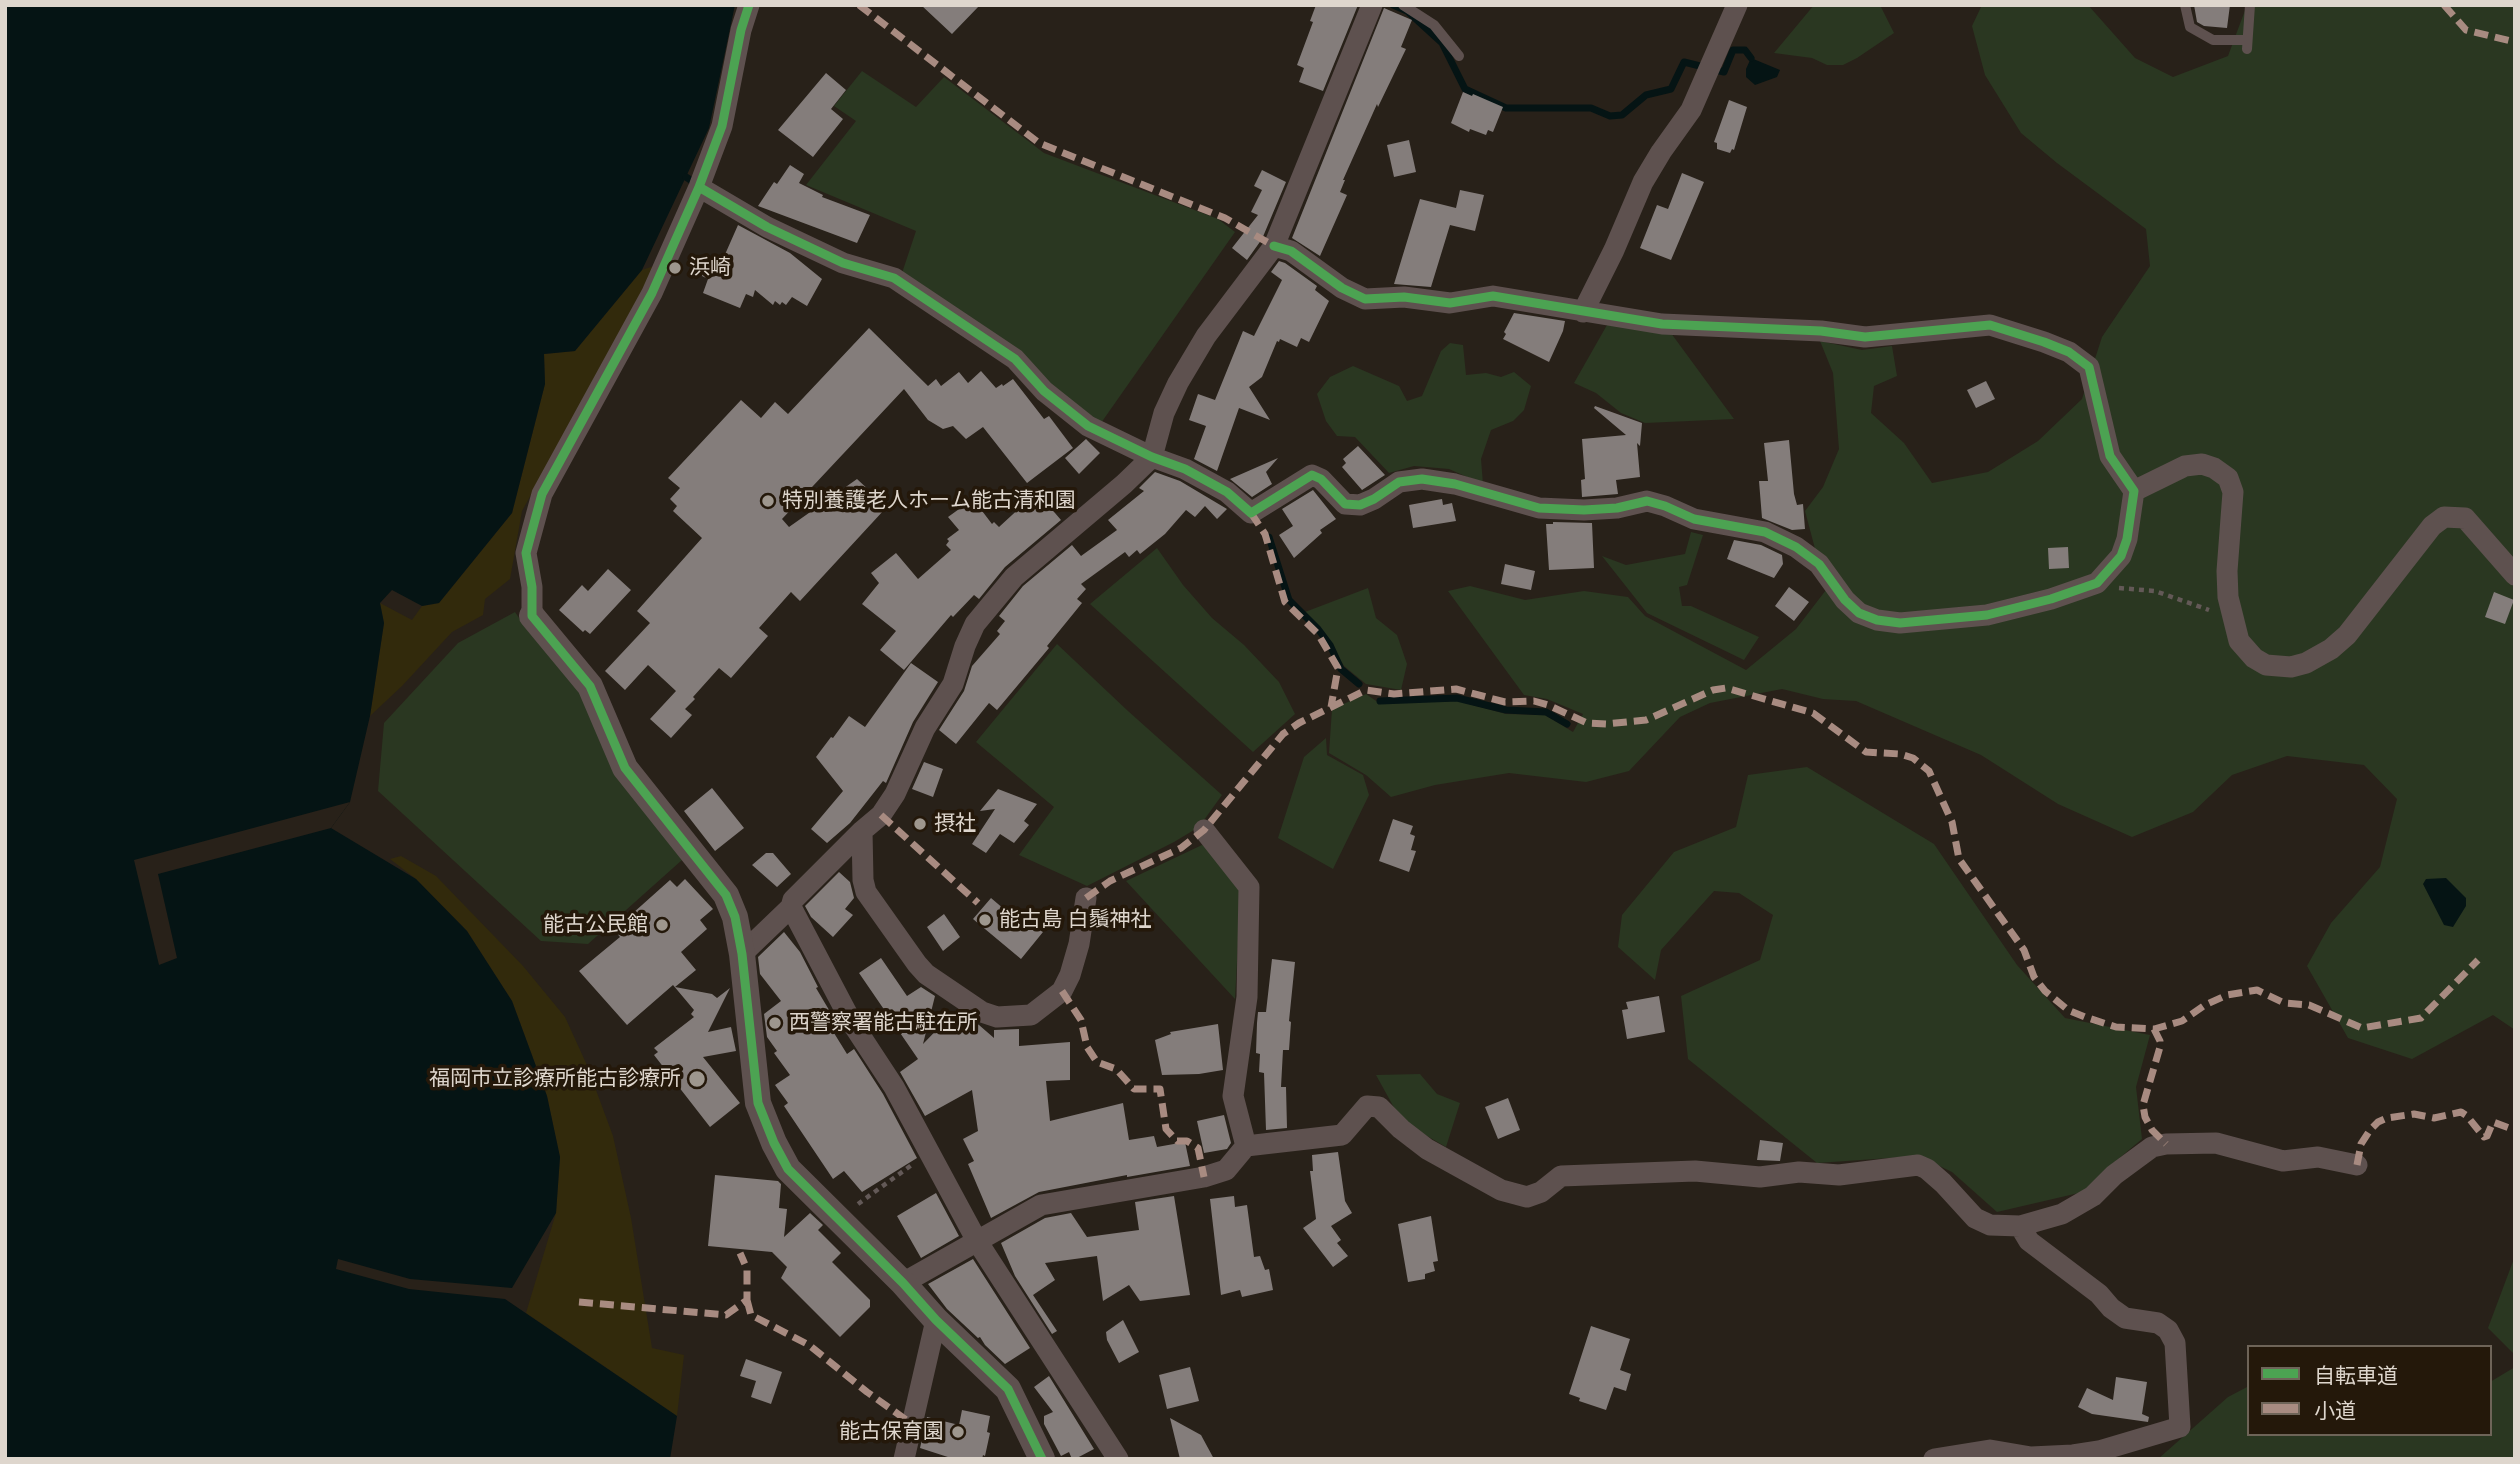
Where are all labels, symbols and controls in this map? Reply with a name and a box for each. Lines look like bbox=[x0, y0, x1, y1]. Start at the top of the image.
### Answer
place label: 浜崎 bbox=[689, 255, 731, 281]
marker: 浜崎 bbox=[667, 260, 683, 276]
place label: 特別養護老人ホーム能古清和園 bbox=[782, 488, 1076, 514]
marker: 特別養護老人ホーム能古清和園 bbox=[760, 493, 776, 509]
place label: 摂社 bbox=[934, 811, 976, 837]
marker: 摂社 bbox=[912, 816, 928, 832]
place label: 能古島 白鬚神社 bbox=[999, 907, 1151, 933]
place label: 能古公民館 bbox=[543, 912, 648, 938]
marker: 能古島 白鬚神社 bbox=[977, 912, 993, 928]
marker: 能古公民館 bbox=[654, 917, 670, 933]
place label: 西警察署能古駐在所 bbox=[789, 1010, 978, 1036]
marker: 西警察署能古駐在所 bbox=[767, 1015, 783, 1031]
place label: 福岡市立診療所能古診療所 bbox=[429, 1066, 681, 1092]
marker: 福岡市立診療所能古診療所 bbox=[687, 1069, 707, 1089]
legend bbox=[2247, 1345, 2492, 1436]
text: 自転車道 bbox=[2314, 1364, 2398, 1389]
text: 小道 bbox=[2314, 1399, 2356, 1424]
place label: 能古保育園 bbox=[839, 1419, 944, 1445]
marker: 能古保育園 bbox=[950, 1424, 966, 1440]

